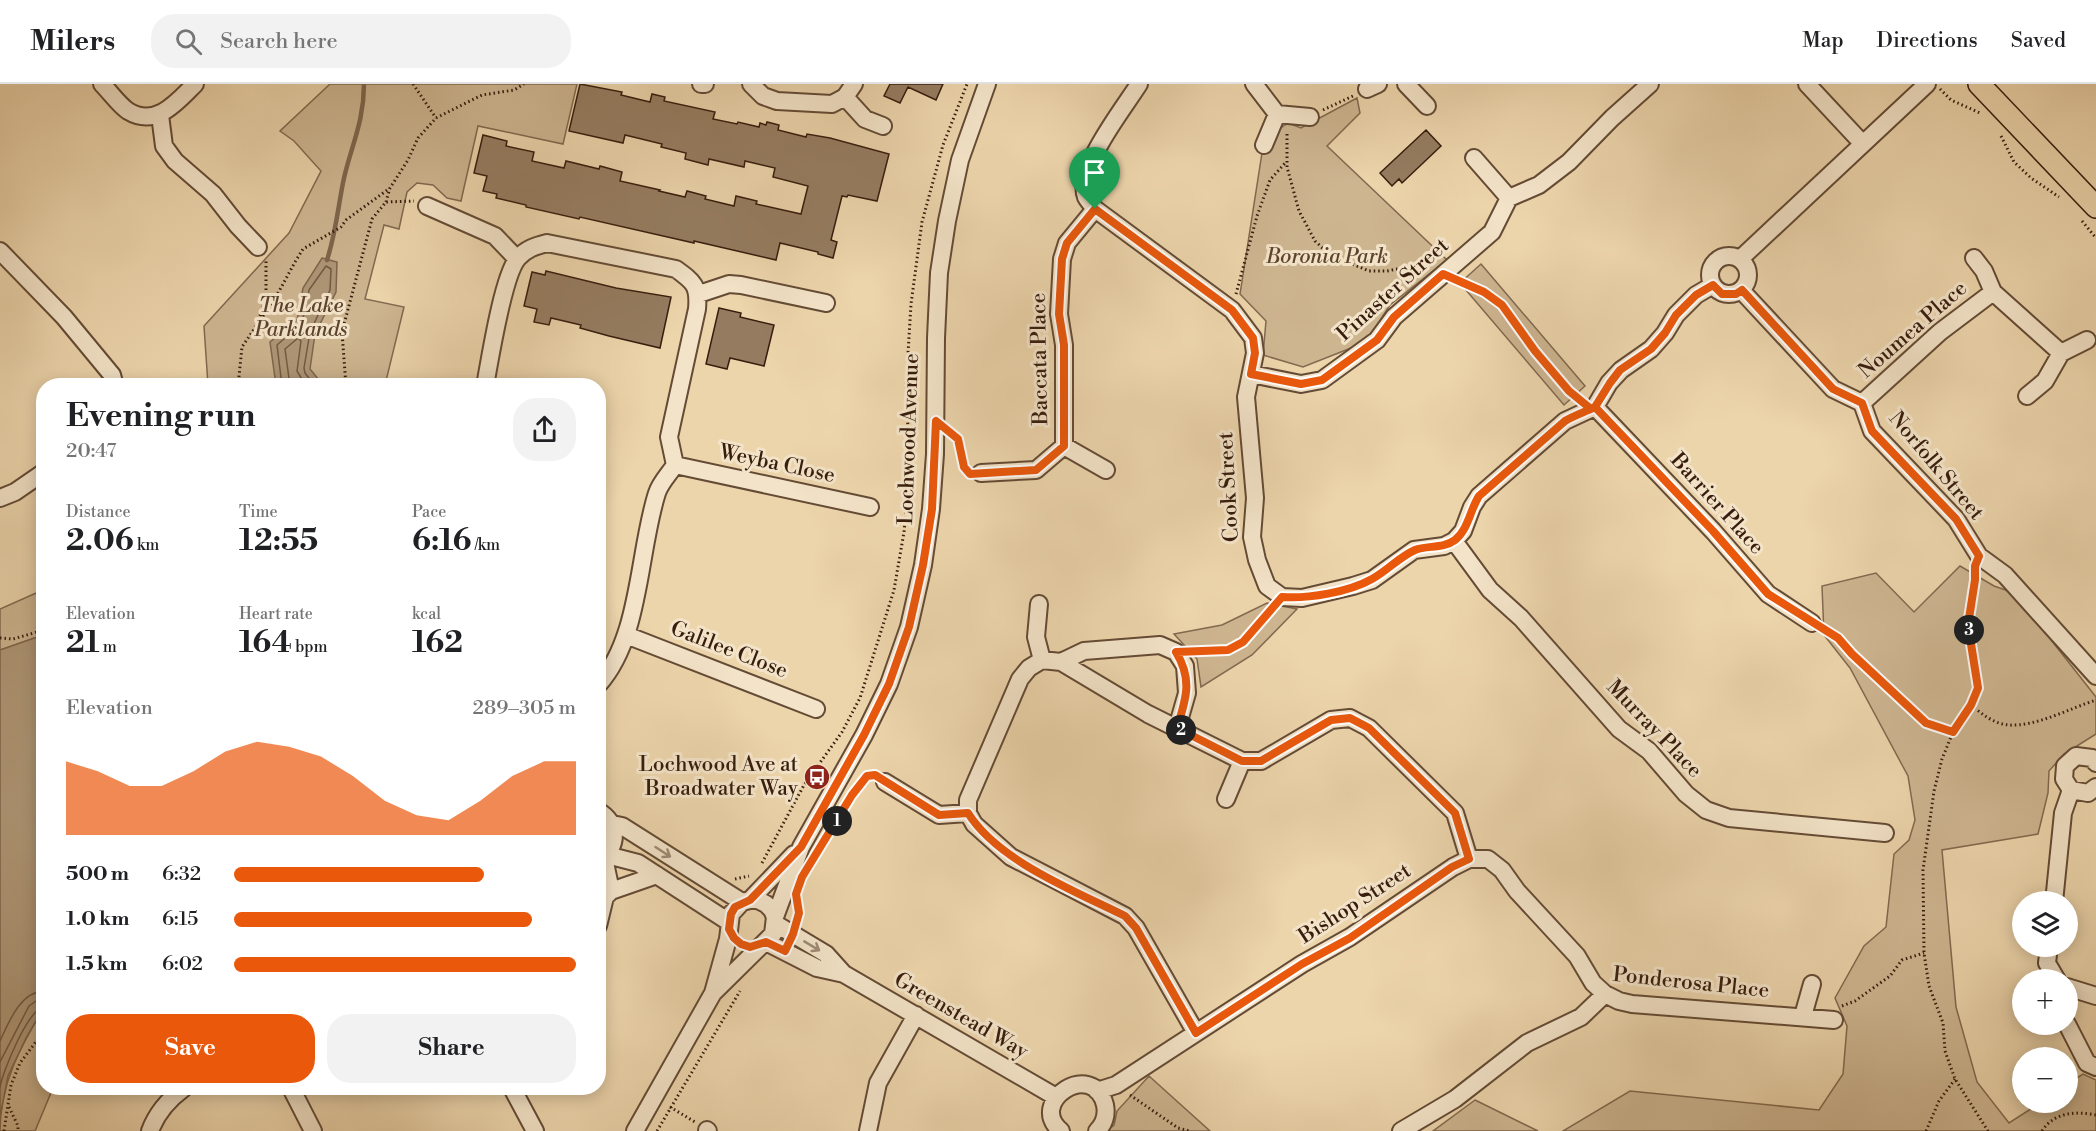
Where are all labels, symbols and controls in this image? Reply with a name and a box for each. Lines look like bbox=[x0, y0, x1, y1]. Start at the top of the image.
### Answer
search box bbox=[151, 14, 571, 68]
text: Milers bbox=[30, 24, 115, 59]
icon: search bbox=[172, 25, 205, 58]
text: Search here bbox=[220, 28, 338, 55]
text: Map bbox=[1802, 28, 1844, 54]
text: Directions bbox=[1877, 28, 1978, 54]
text: Saved bbox=[2011, 28, 2066, 54]
pin bbox=[1069, 147, 1120, 209]
icon: arrive bbox=[1078, 156, 1111, 189]
street label: Pinaster Street bbox=[1331, 232, 1455, 347]
park label: Boronia Park bbox=[1265, 244, 1388, 270]
street label: Noumea Place bbox=[1853, 276, 1973, 384]
park label: The Lake Parklands bbox=[254, 293, 348, 343]
street label: Baccata Place bbox=[1026, 293, 1054, 426]
street label: Lochwood Avenue bbox=[893, 353, 925, 525]
text: Evening run bbox=[66, 396, 255, 437]
button: share bbox=[513, 398, 576, 461]
street label: Norfolk Street bbox=[1883, 406, 1989, 526]
street label: Cook Street bbox=[1213, 431, 1245, 543]
text: 20:47 bbox=[66, 439, 116, 464]
street label: Weyba Close bbox=[716, 439, 837, 489]
street label: Barrier Place bbox=[1664, 447, 1769, 560]
text: Distance bbox=[66, 502, 131, 522]
text: Time bbox=[239, 502, 278, 522]
text: Pace bbox=[412, 502, 446, 522]
text: 2.06 bbox=[66, 522, 134, 560]
text: 12:55 bbox=[239, 522, 318, 560]
text: 6:16 bbox=[412, 522, 471, 560]
text: km bbox=[134, 535, 159, 555]
text: /km bbox=[471, 535, 500, 555]
text: Elevation bbox=[66, 604, 135, 624]
text: Heart rate bbox=[239, 604, 313, 624]
text: kcal bbox=[412, 604, 441, 624]
pin: 3 bbox=[1954, 615, 1984, 645]
street label: Galilee Close bbox=[667, 616, 791, 684]
text: 3 bbox=[1964, 620, 1974, 640]
text: 21 bbox=[66, 624, 100, 662]
text: 164 bbox=[239, 624, 292, 662]
text: 162 bbox=[412, 624, 463, 662]
text: m bbox=[100, 637, 117, 657]
text: bpm bbox=[292, 637, 328, 657]
street label: Murray Place bbox=[1601, 674, 1707, 784]
text: Elevation bbox=[66, 696, 153, 721]
text: 289–305 m bbox=[473, 696, 576, 721]
pin: 2 bbox=[1166, 715, 1196, 745]
text: 2 bbox=[1176, 720, 1186, 740]
place label: Lochwood Ave at Broadwater Way bbox=[639, 752, 799, 802]
bus stop icon: Lochwood Ave at Broadwater Way bbox=[802, 762, 832, 792]
pin: 1 bbox=[822, 806, 852, 836]
text: 1 bbox=[833, 811, 841, 831]
one-way arrow bbox=[654, 847, 671, 859]
street label: Bishop Street bbox=[1293, 858, 1417, 950]
text: 500 m bbox=[66, 862, 129, 887]
text: 6:32 bbox=[162, 862, 201, 887]
map controls bbox=[2012, 891, 2078, 1113]
button: layers bbox=[2012, 891, 2078, 957]
text: 1.0 km bbox=[66, 907, 130, 932]
text: 6:15 bbox=[162, 907, 198, 932]
one-way arrow bbox=[803, 940, 820, 952]
text: 1.5 km bbox=[66, 952, 127, 977]
text: 6:02 bbox=[162, 952, 203, 977]
street label: Ponderosa Place bbox=[1612, 962, 1770, 1004]
street label: Greenstead Way bbox=[889, 967, 1033, 1065]
button: + bbox=[2012, 969, 2078, 1035]
button: Save bbox=[66, 1014, 315, 1083]
button: Share bbox=[327, 1014, 576, 1083]
button: − bbox=[2012, 1047, 2078, 1113]

